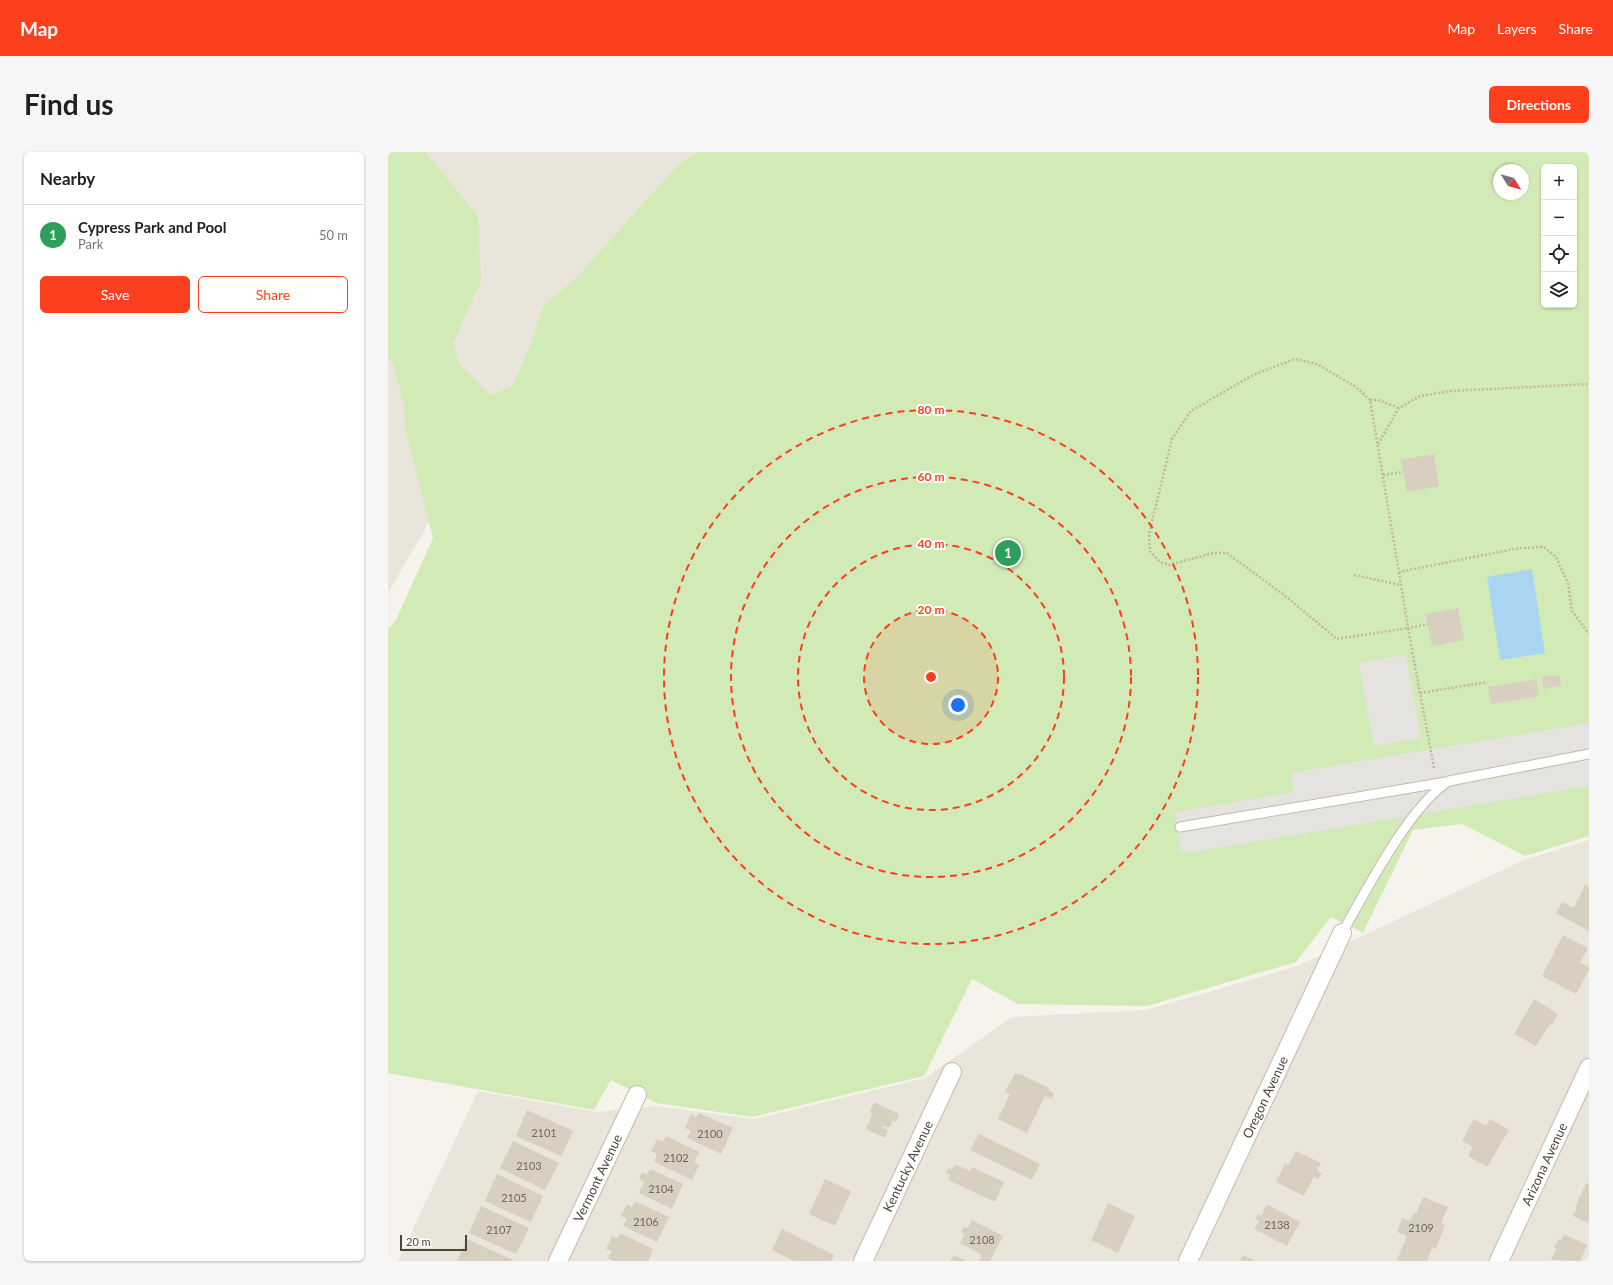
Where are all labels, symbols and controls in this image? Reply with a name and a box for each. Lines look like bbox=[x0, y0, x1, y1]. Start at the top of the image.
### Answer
text: Map bbox=[20, 17, 58, 40]
text: Map bbox=[1447, 20, 1475, 37]
text: Layers bbox=[1497, 20, 1537, 37]
text: Share bbox=[1559, 20, 1593, 37]
button: Directions bbox=[1489, 86, 1589, 123]
text: Find us bbox=[24, 87, 114, 121]
north arrow bbox=[1493, 164, 1529, 200]
map controls bbox=[1541, 164, 1577, 308]
button: + bbox=[1541, 164, 1577, 200]
text: Nearby bbox=[40, 168, 95, 189]
button: − bbox=[1541, 200, 1577, 236]
text: Cypress Park and Pool bbox=[78, 218, 226, 236]
text: 1 bbox=[49, 227, 57, 243]
text: 50 m bbox=[319, 227, 348, 243]
text: Park bbox=[78, 236, 103, 252]
button: locate bbox=[1541, 236, 1577, 272]
button: layers bbox=[1541, 272, 1577, 308]
button: Save bbox=[40, 276, 190, 313]
button: Share bbox=[198, 276, 348, 313]
text: 80 m bbox=[918, 402, 944, 417]
text: 60 m bbox=[918, 469, 944, 484]
text: 40 m bbox=[918, 536, 944, 551]
pin: 1 bbox=[995, 538, 1021, 568]
text: 20 m bbox=[918, 602, 944, 617]
centre of rings bbox=[924, 670, 938, 684]
your location bbox=[948, 695, 968, 715]
street label: Oregon Avenue bbox=[1239, 1053, 1291, 1141]
street label: Kentucky Avenue bbox=[879, 1118, 936, 1214]
street label: Arizona Avenue bbox=[1518, 1120, 1570, 1208]
house number: 2101 bbox=[531, 1126, 557, 1139]
house number: 2100 bbox=[697, 1127, 723, 1140]
street label: Vermont Avenue bbox=[570, 1131, 625, 1224]
house number: 2102 bbox=[663, 1151, 689, 1164]
house number: 2103 bbox=[516, 1159, 542, 1172]
house number: 2104 bbox=[648, 1182, 674, 1195]
house number: 2105 bbox=[501, 1191, 527, 1204]
house number: 2106 bbox=[633, 1215, 659, 1228]
house number: 2138 bbox=[1264, 1218, 1290, 1231]
house number: 2109 bbox=[1408, 1221, 1434, 1234]
house number: 2107 bbox=[486, 1223, 512, 1236]
scale bar bbox=[400, 1233, 467, 1252]
house number: 2108 bbox=[969, 1233, 995, 1246]
text: 20 m bbox=[406, 1235, 431, 1248]

